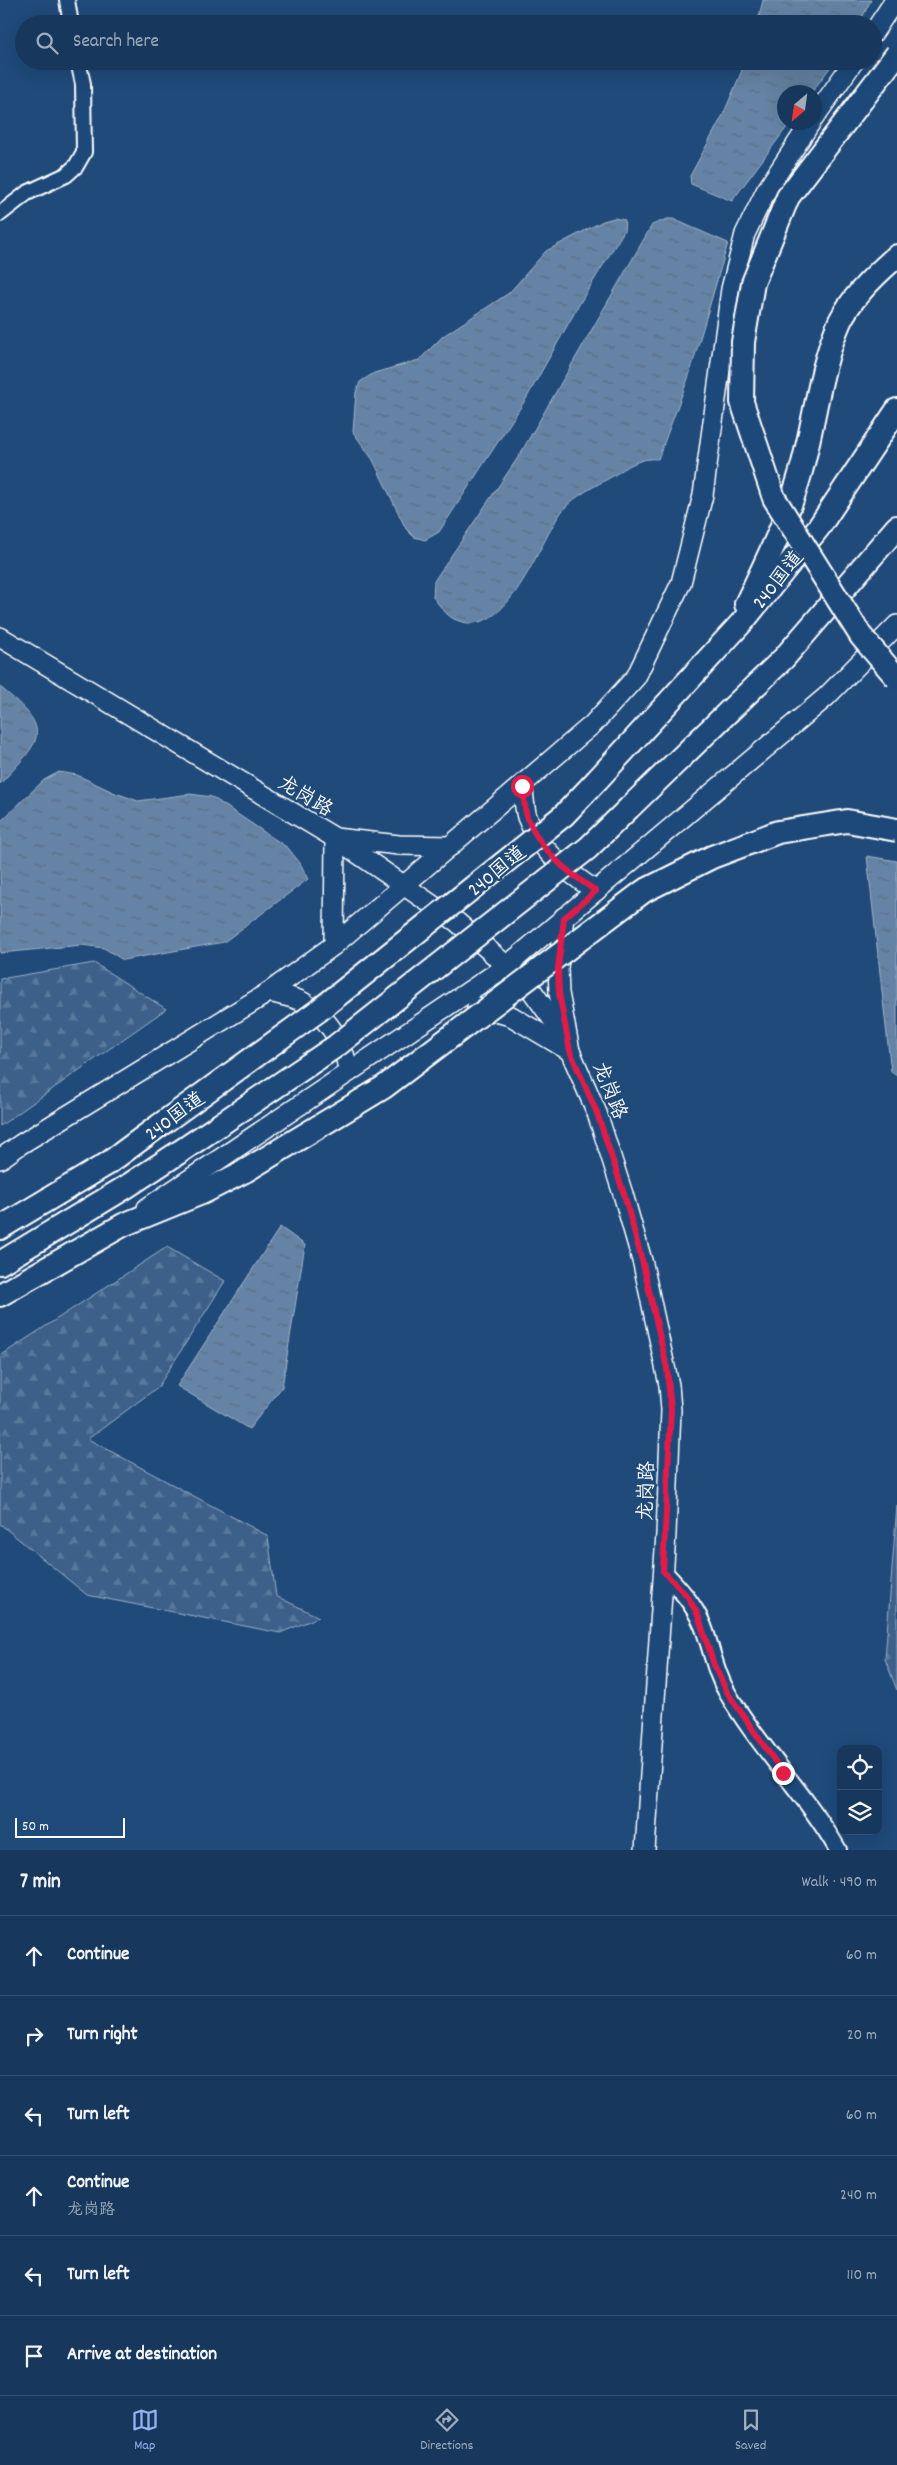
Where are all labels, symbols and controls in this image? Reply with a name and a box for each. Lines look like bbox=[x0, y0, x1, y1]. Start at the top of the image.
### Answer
search box bbox=[15, 15, 882, 70]
icon: search bbox=[33, 29, 61, 57]
text: Search here bbox=[73, 29, 159, 56]
north arrow bbox=[777, 85, 822, 130]
street label: 240国道 bbox=[747, 546, 812, 616]
street label: 龙岗路 bbox=[272, 770, 338, 826]
route start bbox=[511, 775, 534, 798]
street label: 240国道 bbox=[463, 840, 533, 905]
street label: 龙岗路 bbox=[584, 1058, 633, 1125]
street label: 240国道 bbox=[140, 1086, 211, 1149]
street label: 龙岗路 bbox=[633, 1460, 663, 1522]
map controls bbox=[837, 1745, 882, 1835]
button: locate bbox=[837, 1745, 882, 1790]
route end bbox=[772, 1762, 795, 1785]
button: layers bbox=[837, 1790, 882, 1835]
scale bar bbox=[15, 1815, 125, 1838]
text: 50 m bbox=[22, 1817, 49, 1837]
text: 7 min bbox=[20, 1868, 61, 1898]
text: Walk · 490 m bbox=[802, 1871, 877, 1894]
icon: ahead bbox=[20, 1942, 48, 1970]
text: Continue bbox=[67, 1942, 129, 1969]
text: 60 m bbox=[846, 1944, 877, 1967]
icon: right bbox=[20, 2022, 48, 2050]
text: Turn right bbox=[67, 2022, 138, 2049]
text: 20 m bbox=[847, 2024, 877, 2047]
icon: left bbox=[20, 2102, 48, 2130]
text: Turn left bbox=[67, 2102, 130, 2129]
text: 60 m bbox=[846, 2104, 877, 2127]
text: Continue bbox=[67, 2170, 129, 2197]
icon: ahead bbox=[20, 2182, 48, 2210]
text: 240 m bbox=[840, 2184, 877, 2207]
text: 龙岗路 bbox=[67, 2199, 115, 2222]
icon: left bbox=[20, 2262, 48, 2290]
text: Turn left bbox=[67, 2262, 130, 2289]
text: 110 m bbox=[847, 2264, 877, 2287]
icon: arrive bbox=[20, 2342, 48, 2370]
text: Arrive at destination bbox=[67, 2342, 217, 2369]
tab: Map bbox=[131, 2406, 159, 2456]
tab: Directions bbox=[420, 2406, 473, 2456]
tab: Saved bbox=[735, 2406, 766, 2456]

